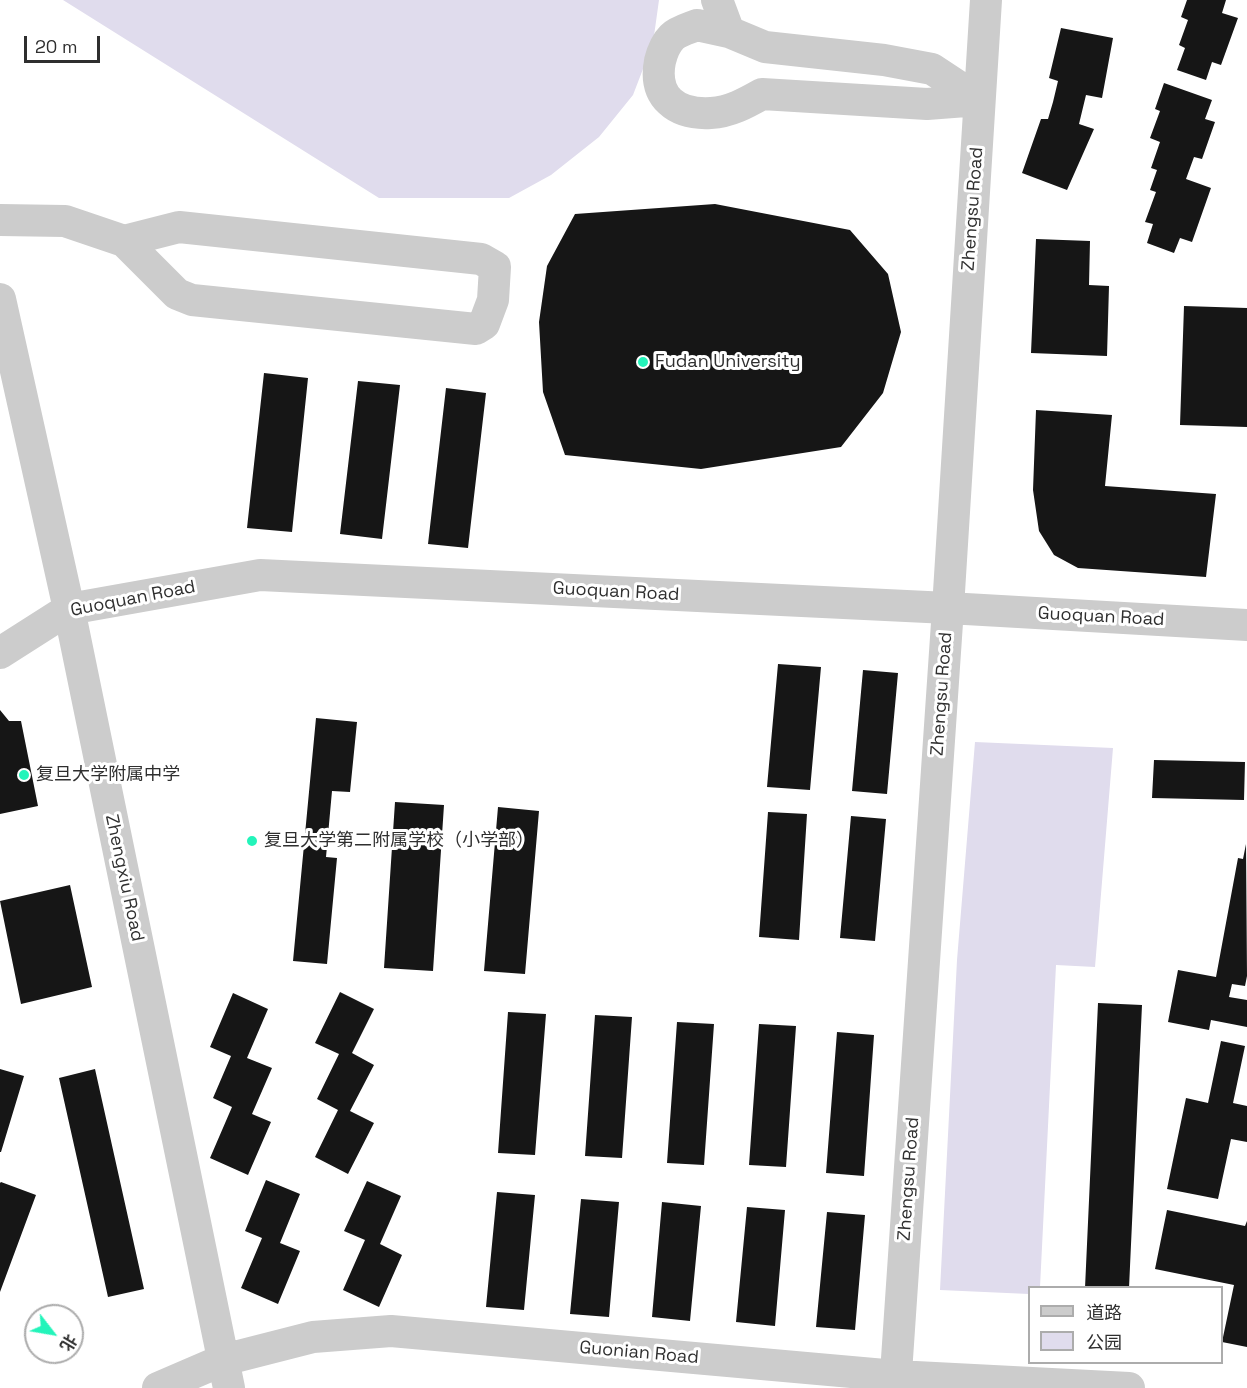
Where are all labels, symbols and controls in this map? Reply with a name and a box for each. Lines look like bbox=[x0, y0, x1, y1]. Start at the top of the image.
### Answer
scale bar bbox=[27, 24, 104, 62]
text: 20 m bbox=[35, 35, 78, 58]
street label: Zhengsu Road bbox=[958, 146, 988, 272]
place label: Fudan University bbox=[655, 351, 801, 373]
marker: Fudan University bbox=[636, 355, 650, 369]
street label: Guoquan Road bbox=[69, 576, 197, 622]
street label: Guoquan Road bbox=[552, 578, 680, 606]
street label: Guoquan Road bbox=[1037, 603, 1165, 631]
street label: Zhengsu Road bbox=[927, 631, 957, 757]
place label: 复旦大学附属中学 bbox=[36, 764, 180, 786]
marker: 复旦大学附属中学 bbox=[17, 768, 31, 782]
street label: Zhengxiu Road bbox=[100, 812, 148, 944]
place label: 复旦大学第二附属学校（小学部） bbox=[264, 830, 534, 852]
marker: 复旦大学第二附属学校（小学部） bbox=[245, 834, 259, 848]
street label: Zhengsu Road bbox=[894, 1116, 924, 1242]
legend bbox=[1028, 1286, 1223, 1364]
text: 道路 bbox=[1086, 1301, 1122, 1324]
north arrow bbox=[24, 1304, 84, 1364]
text: 北 bbox=[55, 1330, 81, 1355]
text: 公园 bbox=[1086, 1331, 1122, 1354]
street label: Guonian Road bbox=[578, 1337, 700, 1369]

